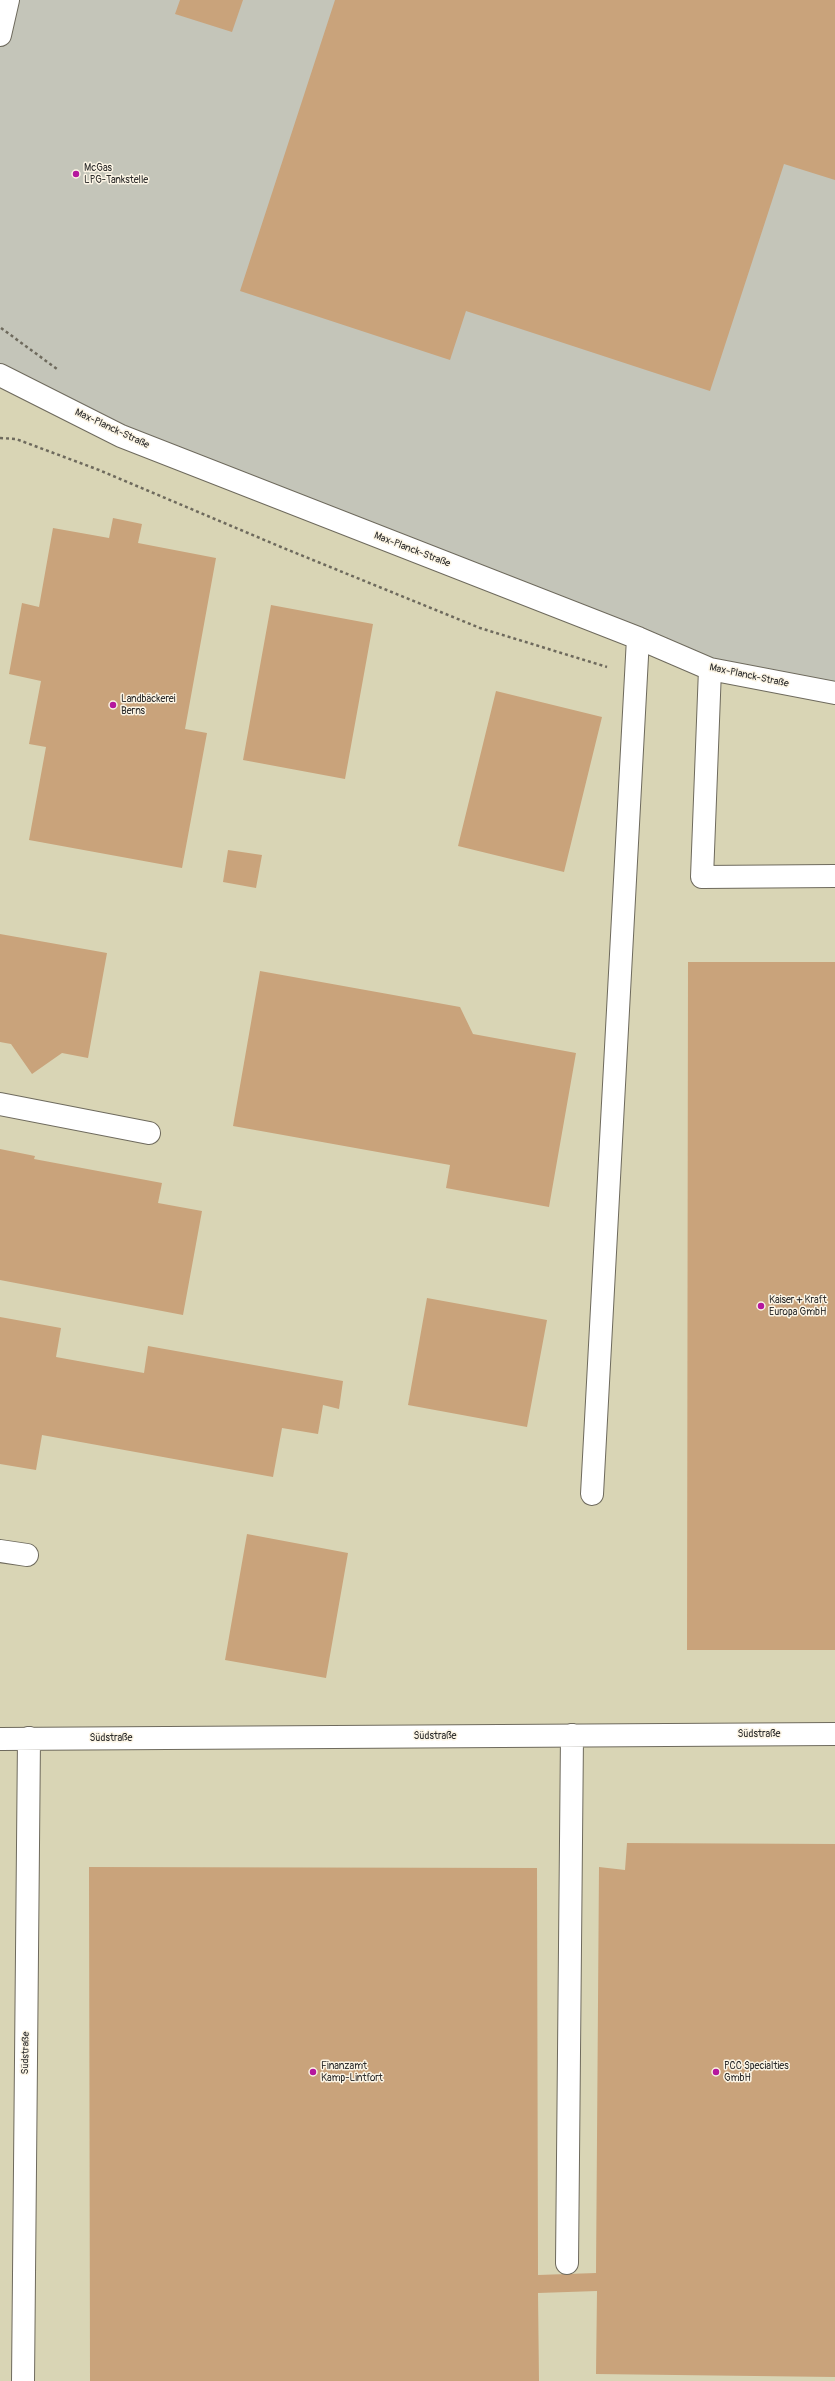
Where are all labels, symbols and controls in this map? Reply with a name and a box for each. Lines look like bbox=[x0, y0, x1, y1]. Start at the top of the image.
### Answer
place label: McGas LPG-Tankstelle bbox=[84, 162, 148, 186]
marker: McGas LPG-Tankstelle bbox=[71, 169, 81, 179]
street label: Max-Planck-Straße bbox=[73, 406, 151, 452]
street label: Max-Planck-Straße bbox=[372, 530, 452, 570]
street label: Max-Planck-Straße bbox=[708, 662, 790, 690]
place label: Landbäckerei Berns bbox=[121, 693, 175, 716]
marker: Landbäckerei Berns bbox=[108, 700, 118, 710]
place label: Kaiser + Kraft Europa GmbH bbox=[769, 1294, 827, 1318]
marker: Kaiser + Kraft Europa GmbH bbox=[756, 1301, 766, 1311]
street label: Südstraße bbox=[737, 1728, 781, 1740]
street label: Südstraße bbox=[413, 1730, 457, 1742]
street label: Südstraße bbox=[89, 1732, 133, 1744]
street label: Südstraße bbox=[20, 2031, 32, 2075]
place label: Finanzamt Kamp-Lintfort bbox=[321, 2060, 383, 2084]
place label: PCC Specialties GmbH bbox=[724, 2060, 789, 2084]
marker: Finanzamt Kamp-Lintfort bbox=[308, 2067, 318, 2077]
marker: PCC Specialties GmbH bbox=[711, 2067, 721, 2077]

